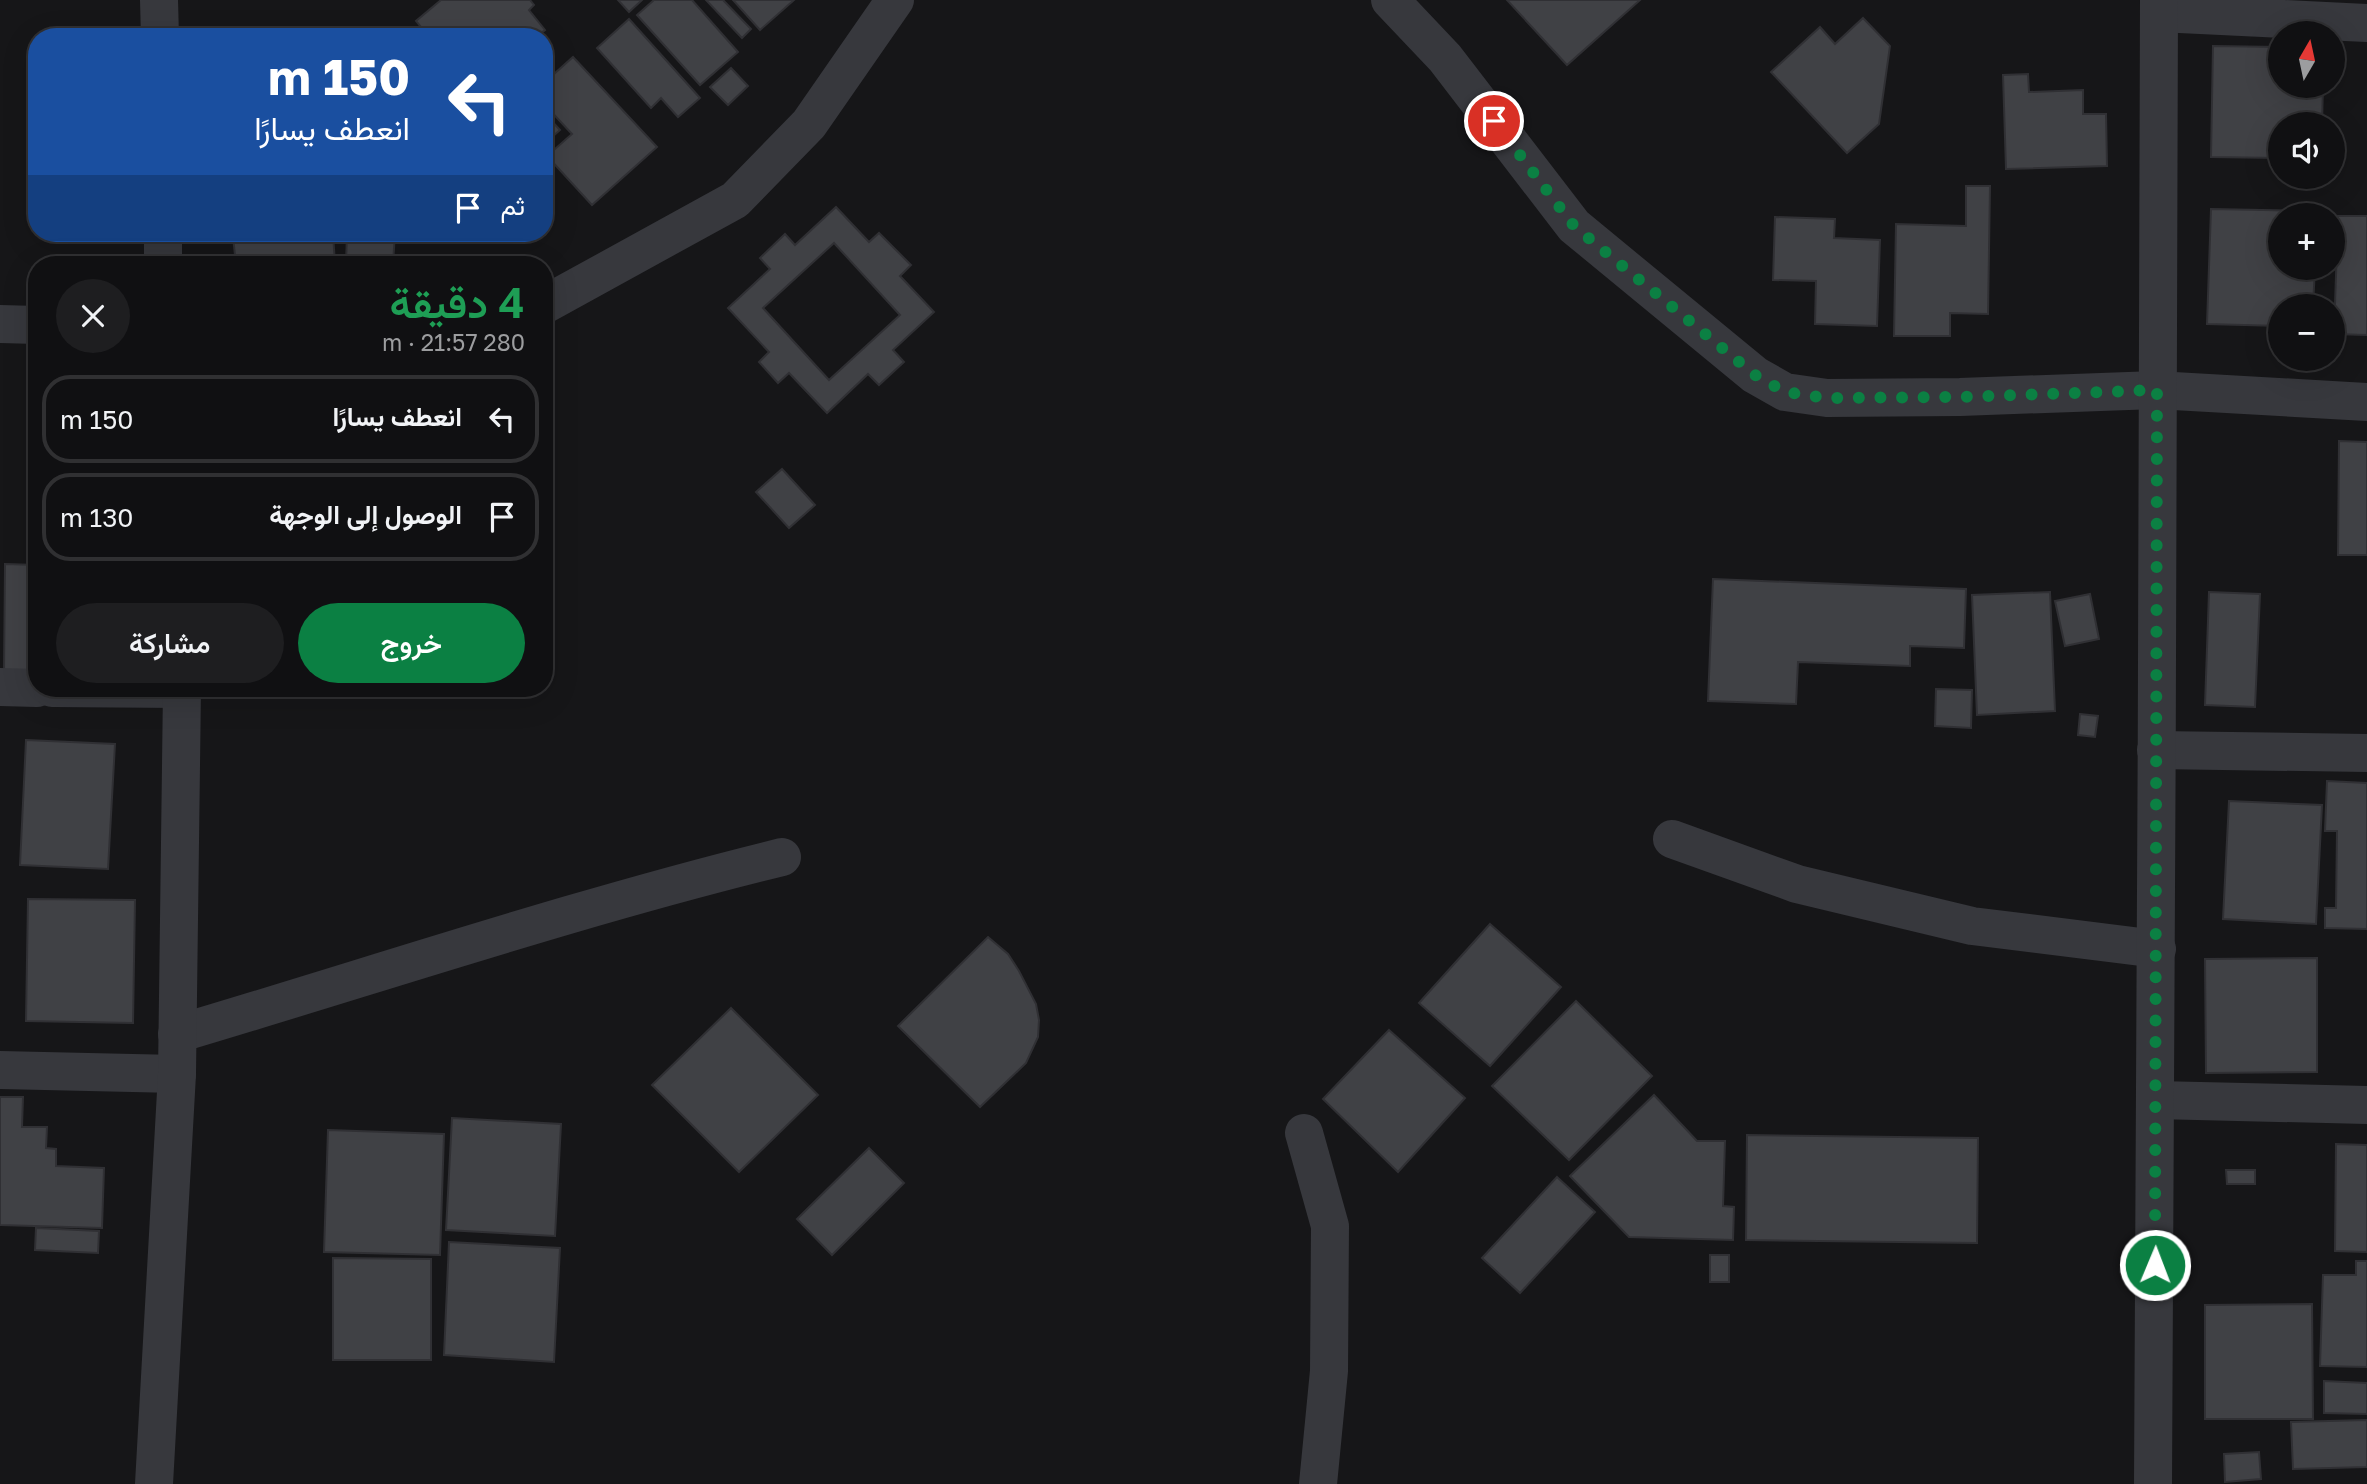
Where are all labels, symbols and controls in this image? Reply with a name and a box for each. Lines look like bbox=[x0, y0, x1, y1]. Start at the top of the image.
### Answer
north arrow bbox=[2268, 21, 2345, 98]
map controls bbox=[2268, 21, 2345, 371]
text: 150 m bbox=[268, 47, 410, 106]
icon: left bbox=[434, 56, 525, 147]
pin bbox=[1464, 91, 1524, 151]
icon: arrive bbox=[1475, 102, 1513, 140]
text: انعطف يسارًا bbox=[254, 109, 410, 147]
button: sound bbox=[2268, 112, 2345, 189]
icon: arrive bbox=[449, 189, 487, 227]
text: ثم bbox=[501, 190, 525, 221]
button: + bbox=[2268, 203, 2345, 280]
text: 4 دقيقة bbox=[390, 277, 525, 327]
button: close bbox=[56, 279, 130, 353]
button: − bbox=[2268, 294, 2345, 371]
text: 280 m · 21:57 bbox=[382, 328, 525, 356]
icon: left bbox=[483, 400, 521, 438]
text: انعطف يسارًا bbox=[332, 401, 462, 432]
text: 150 m bbox=[60, 404, 133, 435]
icon: arrive bbox=[483, 498, 521, 536]
text: الوصول إلى الوجهة bbox=[269, 499, 462, 530]
text: 130 m bbox=[60, 502, 133, 533]
button: مشاركة bbox=[56, 603, 284, 683]
button: خروج bbox=[298, 603, 525, 683]
position arrow bbox=[2118, 1228, 2192, 1302]

